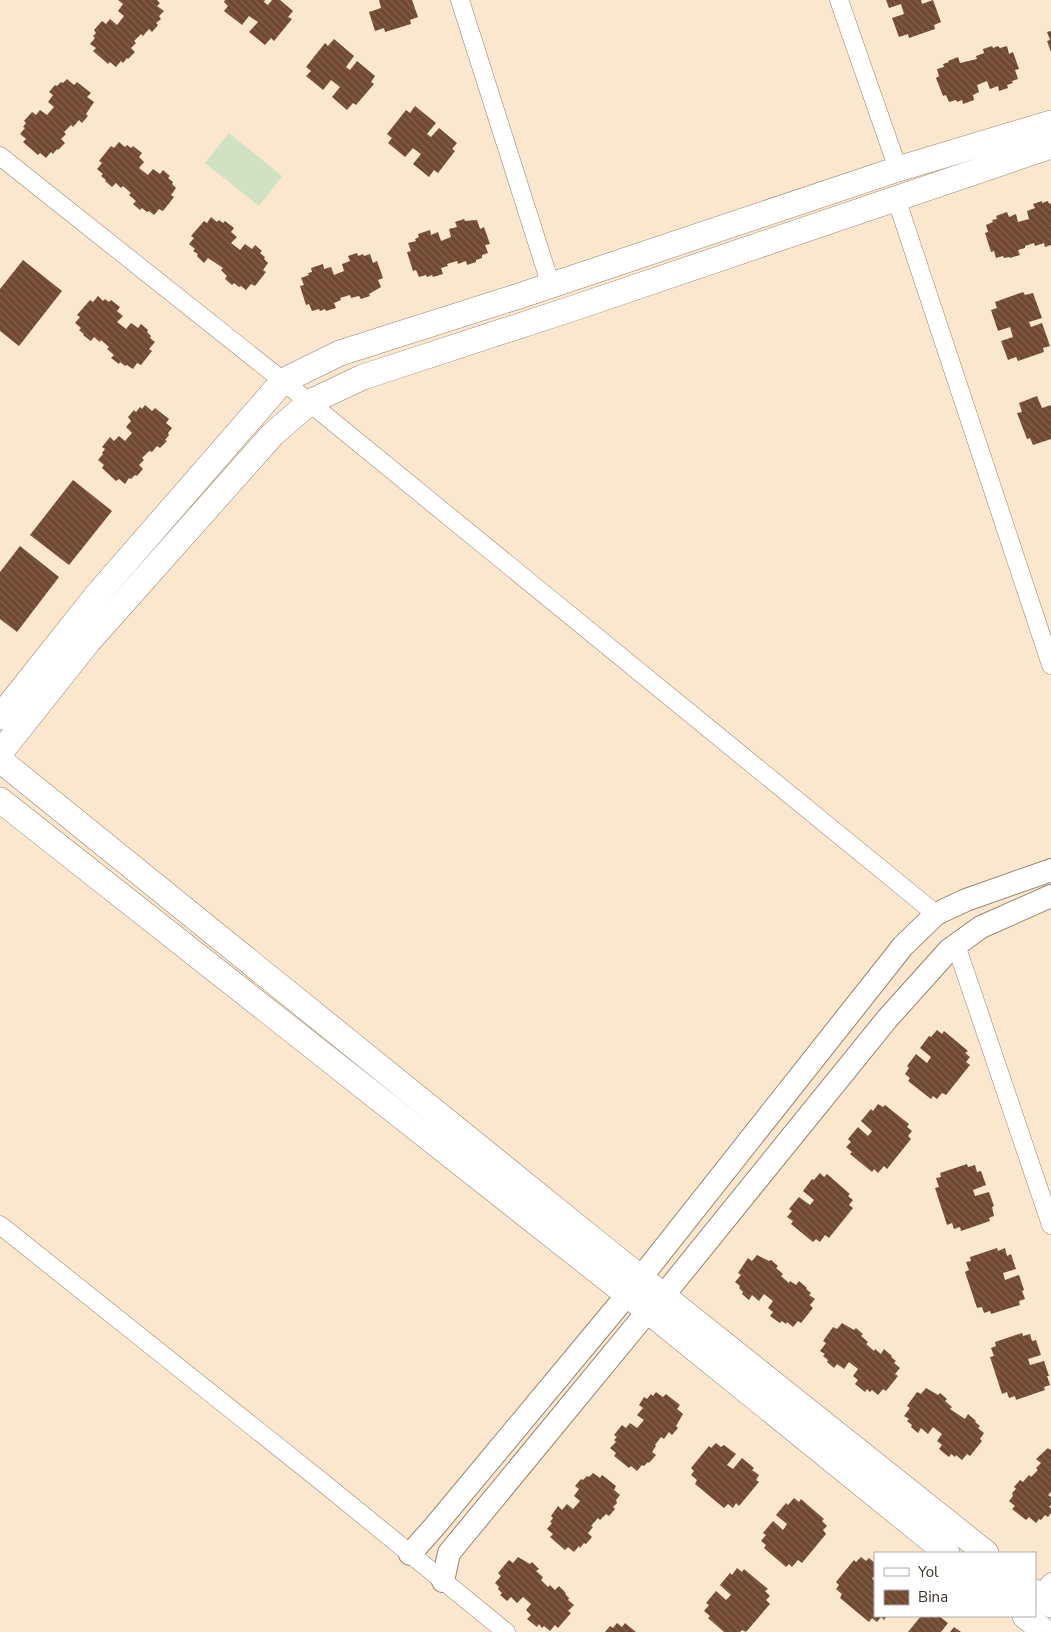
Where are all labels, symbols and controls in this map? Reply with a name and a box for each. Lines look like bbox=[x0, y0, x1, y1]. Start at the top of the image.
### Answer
legend bbox=[874, 1552, 1036, 1617]
text: Yol bbox=[917, 1562, 939, 1582]
text: Bina bbox=[918, 1587, 948, 1607]

